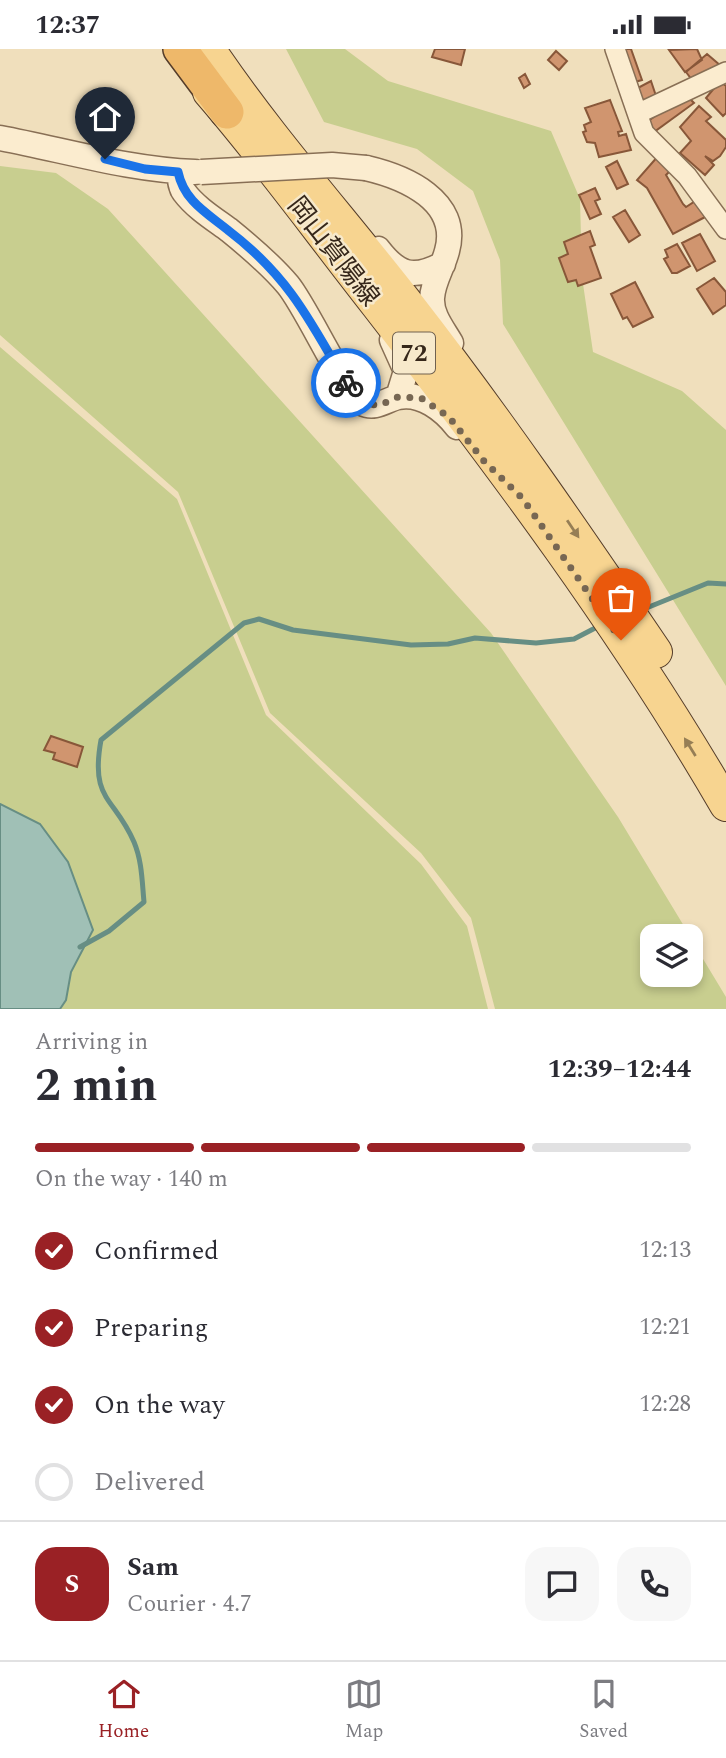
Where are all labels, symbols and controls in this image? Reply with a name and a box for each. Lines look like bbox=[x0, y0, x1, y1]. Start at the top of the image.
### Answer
text: 12:37 bbox=[35, 5, 100, 45]
pin bbox=[75, 87, 135, 159]
icon: home bbox=[86, 98, 124, 136]
street label: 岡山賀陽線 bbox=[277, 188, 389, 315]
road number: 72 bbox=[393, 333, 435, 373]
courier bbox=[311, 348, 381, 418]
icon: bike bbox=[327, 364, 365, 402]
one-way arrow bbox=[566, 520, 579, 539]
pin bbox=[591, 568, 651, 640]
icon: bag bbox=[602, 579, 640, 617]
one-way arrow bbox=[684, 737, 697, 756]
map controls bbox=[640, 924, 703, 987]
button: layers bbox=[640, 924, 703, 987]
text: Arriving in bbox=[35, 1025, 148, 1060]
text: 12:39–12:44 bbox=[547, 1049, 691, 1089]
text: 2 min bbox=[35, 1051, 157, 1121]
text: On the way · 140 m bbox=[35, 1162, 228, 1197]
text: Confirmed bbox=[94, 1231, 219, 1271]
icon: check bbox=[35, 1232, 73, 1270]
text: 12:13 bbox=[639, 1233, 691, 1268]
text: Preparing bbox=[94, 1308, 208, 1348]
icon: check bbox=[35, 1309, 73, 1347]
text: 12:21 bbox=[639, 1310, 691, 1345]
text: On the way bbox=[94, 1385, 225, 1425]
icon: check bbox=[35, 1386, 73, 1424]
text: 12:28 bbox=[639, 1387, 691, 1422]
text: Delivered bbox=[94, 1462, 205, 1502]
text: Sam bbox=[127, 1547, 179, 1587]
button: chat bbox=[525, 1547, 599, 1621]
button: phone bbox=[617, 1547, 691, 1621]
text: S bbox=[65, 1564, 79, 1604]
text: Courier · 4.7 bbox=[127, 1587, 252, 1622]
tab: Home bbox=[98, 1675, 149, 1746]
tab: Map bbox=[345, 1675, 383, 1746]
tab: Saved bbox=[579, 1675, 628, 1746]

